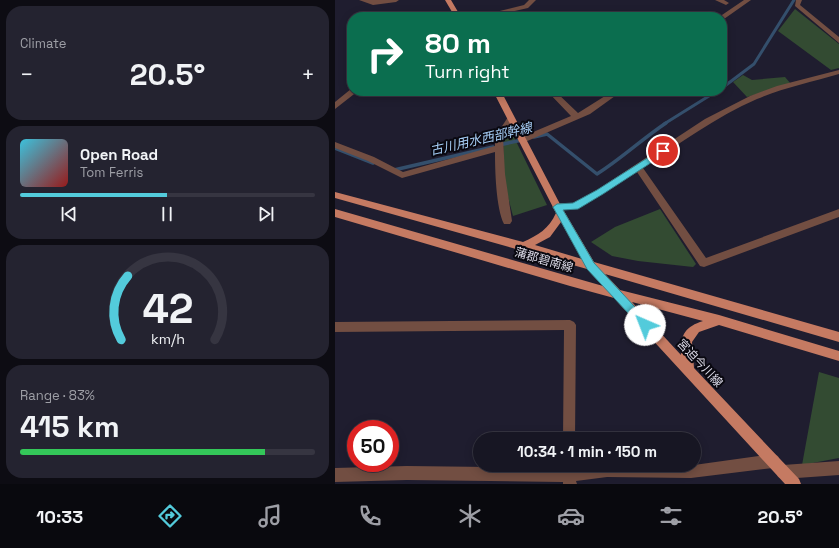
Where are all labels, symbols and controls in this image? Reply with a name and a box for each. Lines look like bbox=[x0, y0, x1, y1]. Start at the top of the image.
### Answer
text: 80 m bbox=[425, 25, 491, 61]
icon: right bbox=[359, 28, 411, 80]
text: Climate bbox=[20, 35, 66, 52]
text: 20.5° bbox=[130, 55, 205, 94]
text: − bbox=[20, 60, 34, 88]
text: + bbox=[301, 60, 315, 88]
text: Turn right bbox=[425, 60, 509, 83]
water label: 古川用水西部幹線 bbox=[428, 119, 536, 159]
pin bbox=[646, 134, 680, 168]
icon: arrive bbox=[652, 140, 674, 162]
text: Open Road bbox=[80, 145, 158, 164]
text: Tom Ferris bbox=[80, 164, 143, 181]
icon: previous bbox=[58, 203, 80, 225]
icon: pause bbox=[156, 203, 178, 225]
icon: next bbox=[255, 203, 277, 225]
street label: 蒲郡碧南線 bbox=[513, 244, 575, 276]
text: 42 bbox=[142, 282, 193, 335]
position arrow bbox=[624, 304, 666, 346]
text: km/h bbox=[150, 329, 185, 347]
street label: 宮迫今川線 bbox=[674, 336, 726, 390]
text: Range · 83% bbox=[20, 387, 95, 404]
text: 415 km bbox=[20, 407, 120, 446]
speed limit sign: 50 bbox=[347, 420, 399, 472]
text: 10:34 · 1 min · 150 m bbox=[517, 442, 657, 461]
icon: directions bbox=[156, 502, 184, 530]
icon: music bbox=[256, 502, 284, 530]
icon: phone bbox=[356, 502, 384, 530]
icon: climate bbox=[456, 502, 484, 530]
icon: car bbox=[557, 502, 585, 530]
icon: filters bbox=[657, 502, 685, 530]
text: 10:33 bbox=[36, 505, 83, 528]
text: 20.5° bbox=[757, 505, 803, 528]

